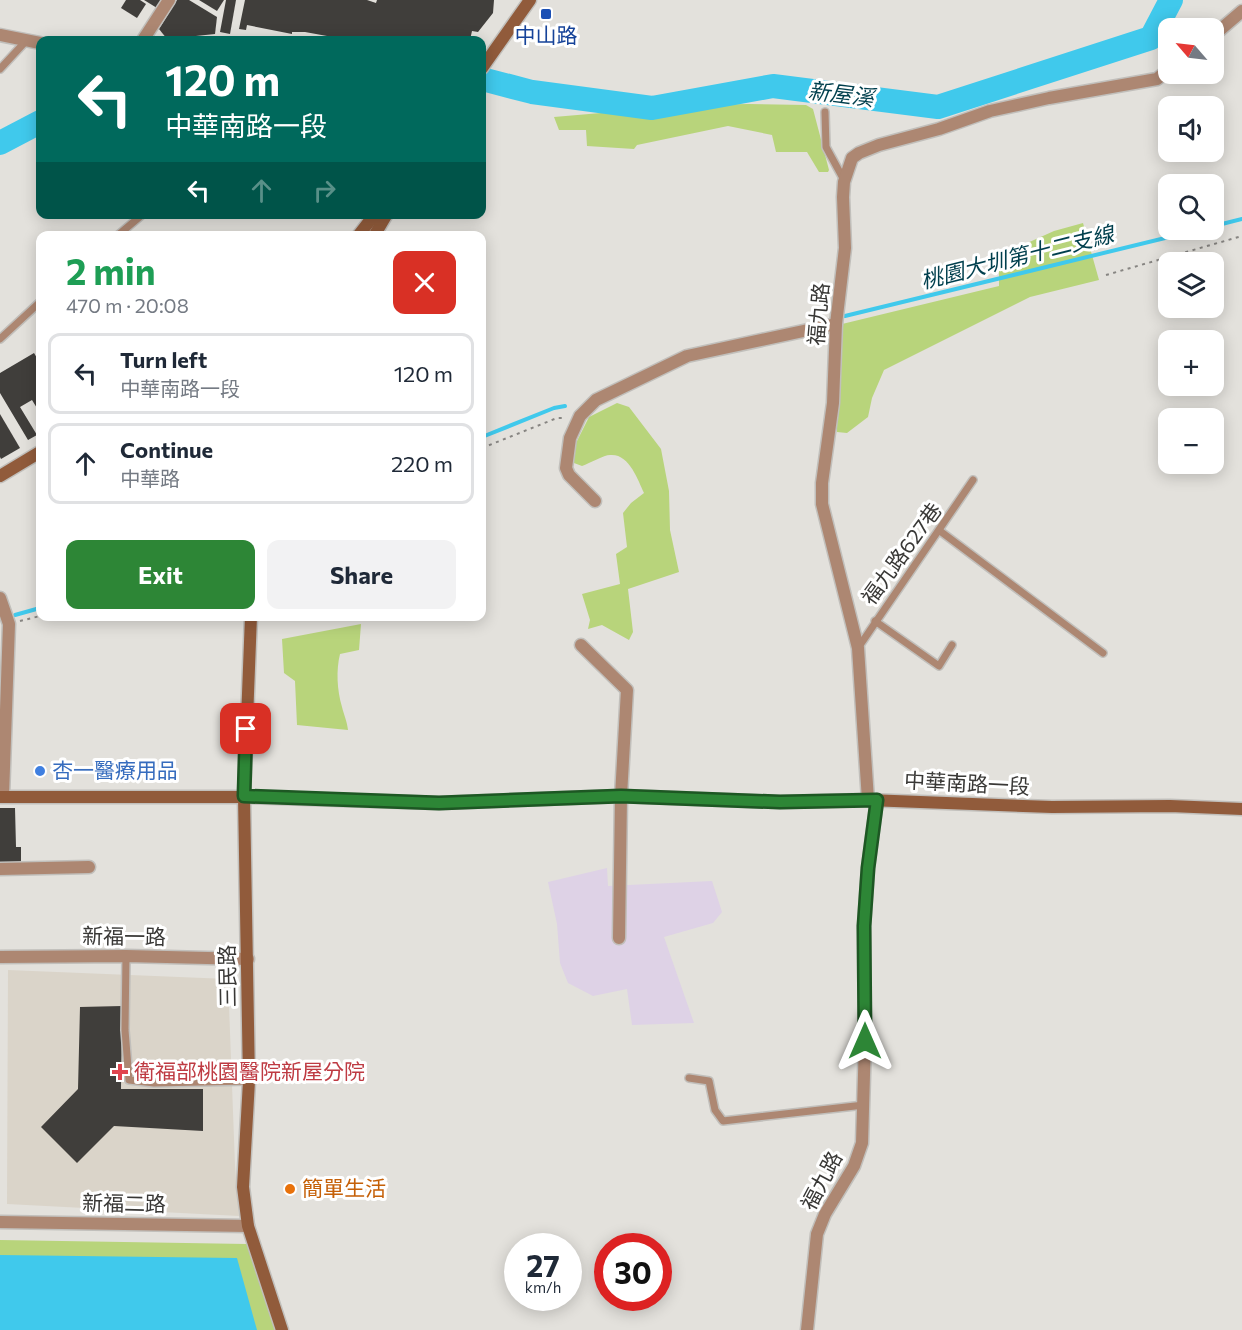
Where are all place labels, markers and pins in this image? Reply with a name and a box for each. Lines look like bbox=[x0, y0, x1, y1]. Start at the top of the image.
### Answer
marker: 中山路 bbox=[539, 7, 553, 21]
place label: 中山路 bbox=[515, 22, 578, 47]
pin bbox=[220, 703, 271, 754]
place label: 杏一醫療用品 bbox=[52, 757, 178, 782]
marker: 杏一醫療用品 bbox=[33, 764, 47, 778]
place label: 衛福部桃園醫院新屋分院 bbox=[134, 1058, 365, 1083]
marker: 衛福部桃園醫院新屋分院 bbox=[111, 1063, 129, 1081]
place label: 簡單生活 bbox=[302, 1175, 386, 1200]
marker: 簡單生活 bbox=[283, 1182, 297, 1196]

